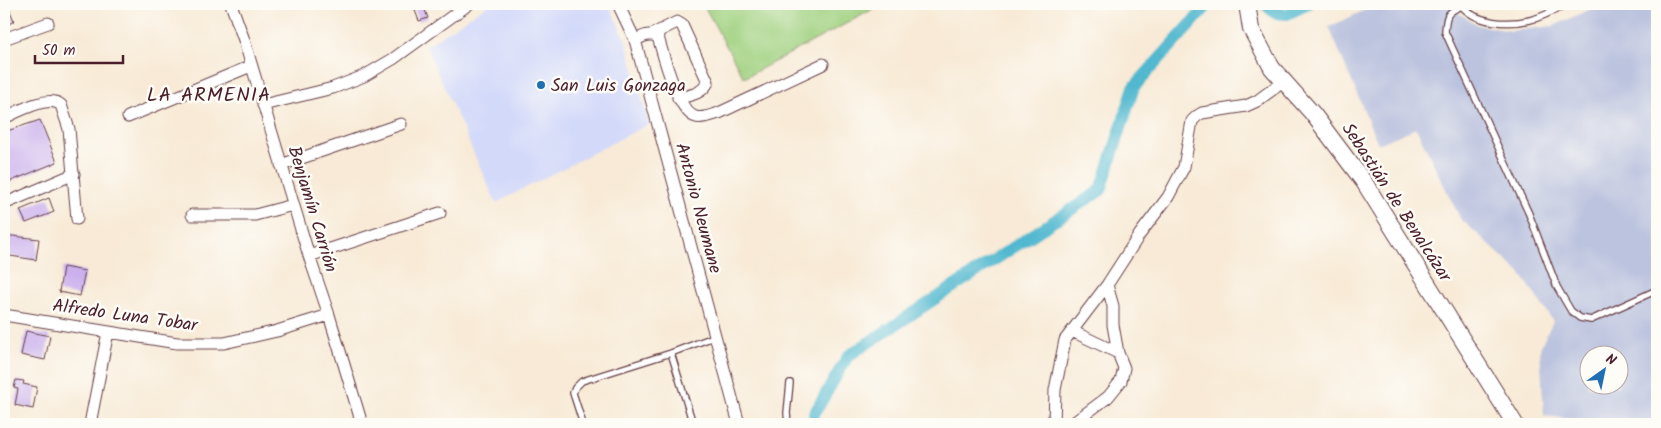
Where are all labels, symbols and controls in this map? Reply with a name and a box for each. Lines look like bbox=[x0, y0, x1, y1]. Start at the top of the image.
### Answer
scale bar bbox=[35, 32, 122, 64]
text: 50 m bbox=[42, 39, 76, 63]
place label: San Luis Gonzaga bbox=[551, 72, 686, 101]
marker: San Luis Gonzaga bbox=[535, 79, 547, 91]
district label: LA ARMENIA bbox=[147, 80, 271, 112]
street label: Sebastián de Benalcázar bbox=[1333, 117, 1459, 289]
street label: Antonio Neumane bbox=[666, 140, 729, 277]
street label: Benjamín Carrión bbox=[279, 143, 345, 276]
street label: Alfredo Luna Tobar bbox=[51, 292, 200, 341]
north arrow bbox=[1578, 346, 1628, 396]
text: N bbox=[1601, 348, 1620, 372]

